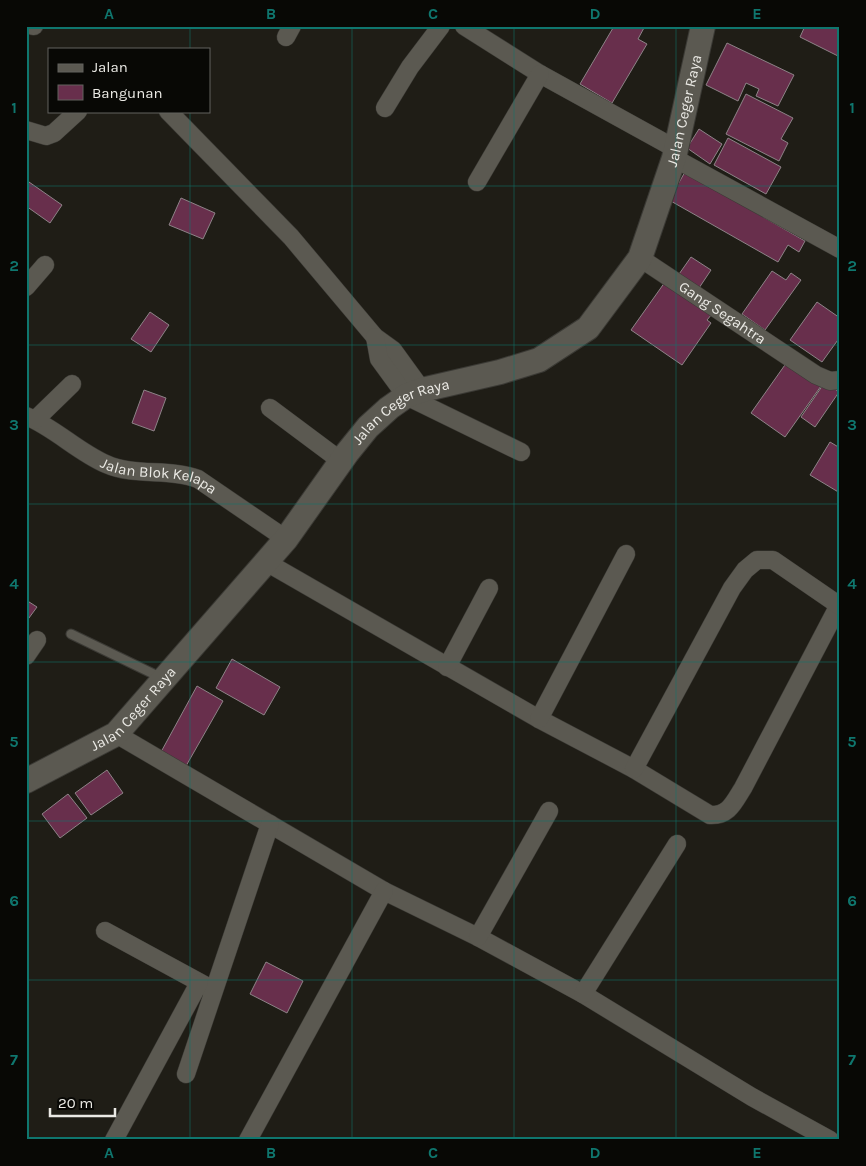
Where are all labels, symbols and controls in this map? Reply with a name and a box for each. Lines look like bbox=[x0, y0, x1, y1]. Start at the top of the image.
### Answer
text: A bbox=[104, 4, 114, 23]
text: B bbox=[266, 4, 276, 23]
text: C bbox=[428, 4, 438, 23]
text: D bbox=[590, 4, 601, 23]
text: E bbox=[752, 4, 762, 23]
legend bbox=[48, 48, 210, 112]
street label: Jalan Ceger Raya bbox=[663, 53, 705, 169]
text: Jalan bbox=[92, 58, 128, 76]
text: Bangunan bbox=[92, 84, 163, 102]
text: 1 bbox=[11, 98, 17, 117]
text: 1 bbox=[849, 98, 855, 117]
text: 2 bbox=[9, 256, 19, 275]
text: 2 bbox=[847, 256, 857, 275]
street label: Gang Segahtra bbox=[675, 277, 769, 348]
street label: Jalan Ceger Raya bbox=[348, 375, 451, 448]
text: 3 bbox=[9, 415, 19, 434]
text: 3 bbox=[847, 415, 857, 434]
street label: Jalan Blok Kelapa bbox=[98, 454, 220, 498]
text: 4 bbox=[9, 574, 19, 593]
text: 4 bbox=[847, 574, 857, 593]
street label: Jalan Ceger Raya bbox=[87, 663, 180, 755]
text: 5 bbox=[9, 732, 19, 751]
text: 5 bbox=[847, 732, 857, 751]
text: 6 bbox=[9, 891, 19, 910]
text: 6 bbox=[847, 891, 857, 910]
text: 7 bbox=[10, 1050, 18, 1069]
text: 7 bbox=[848, 1050, 856, 1069]
scale bar bbox=[50, 1086, 115, 1118]
text: 20 m bbox=[58, 1094, 93, 1112]
text: A bbox=[104, 1143, 114, 1162]
text: B bbox=[266, 1143, 276, 1162]
text: C bbox=[428, 1143, 438, 1162]
text: D bbox=[590, 1143, 601, 1162]
text: E bbox=[752, 1143, 762, 1162]

